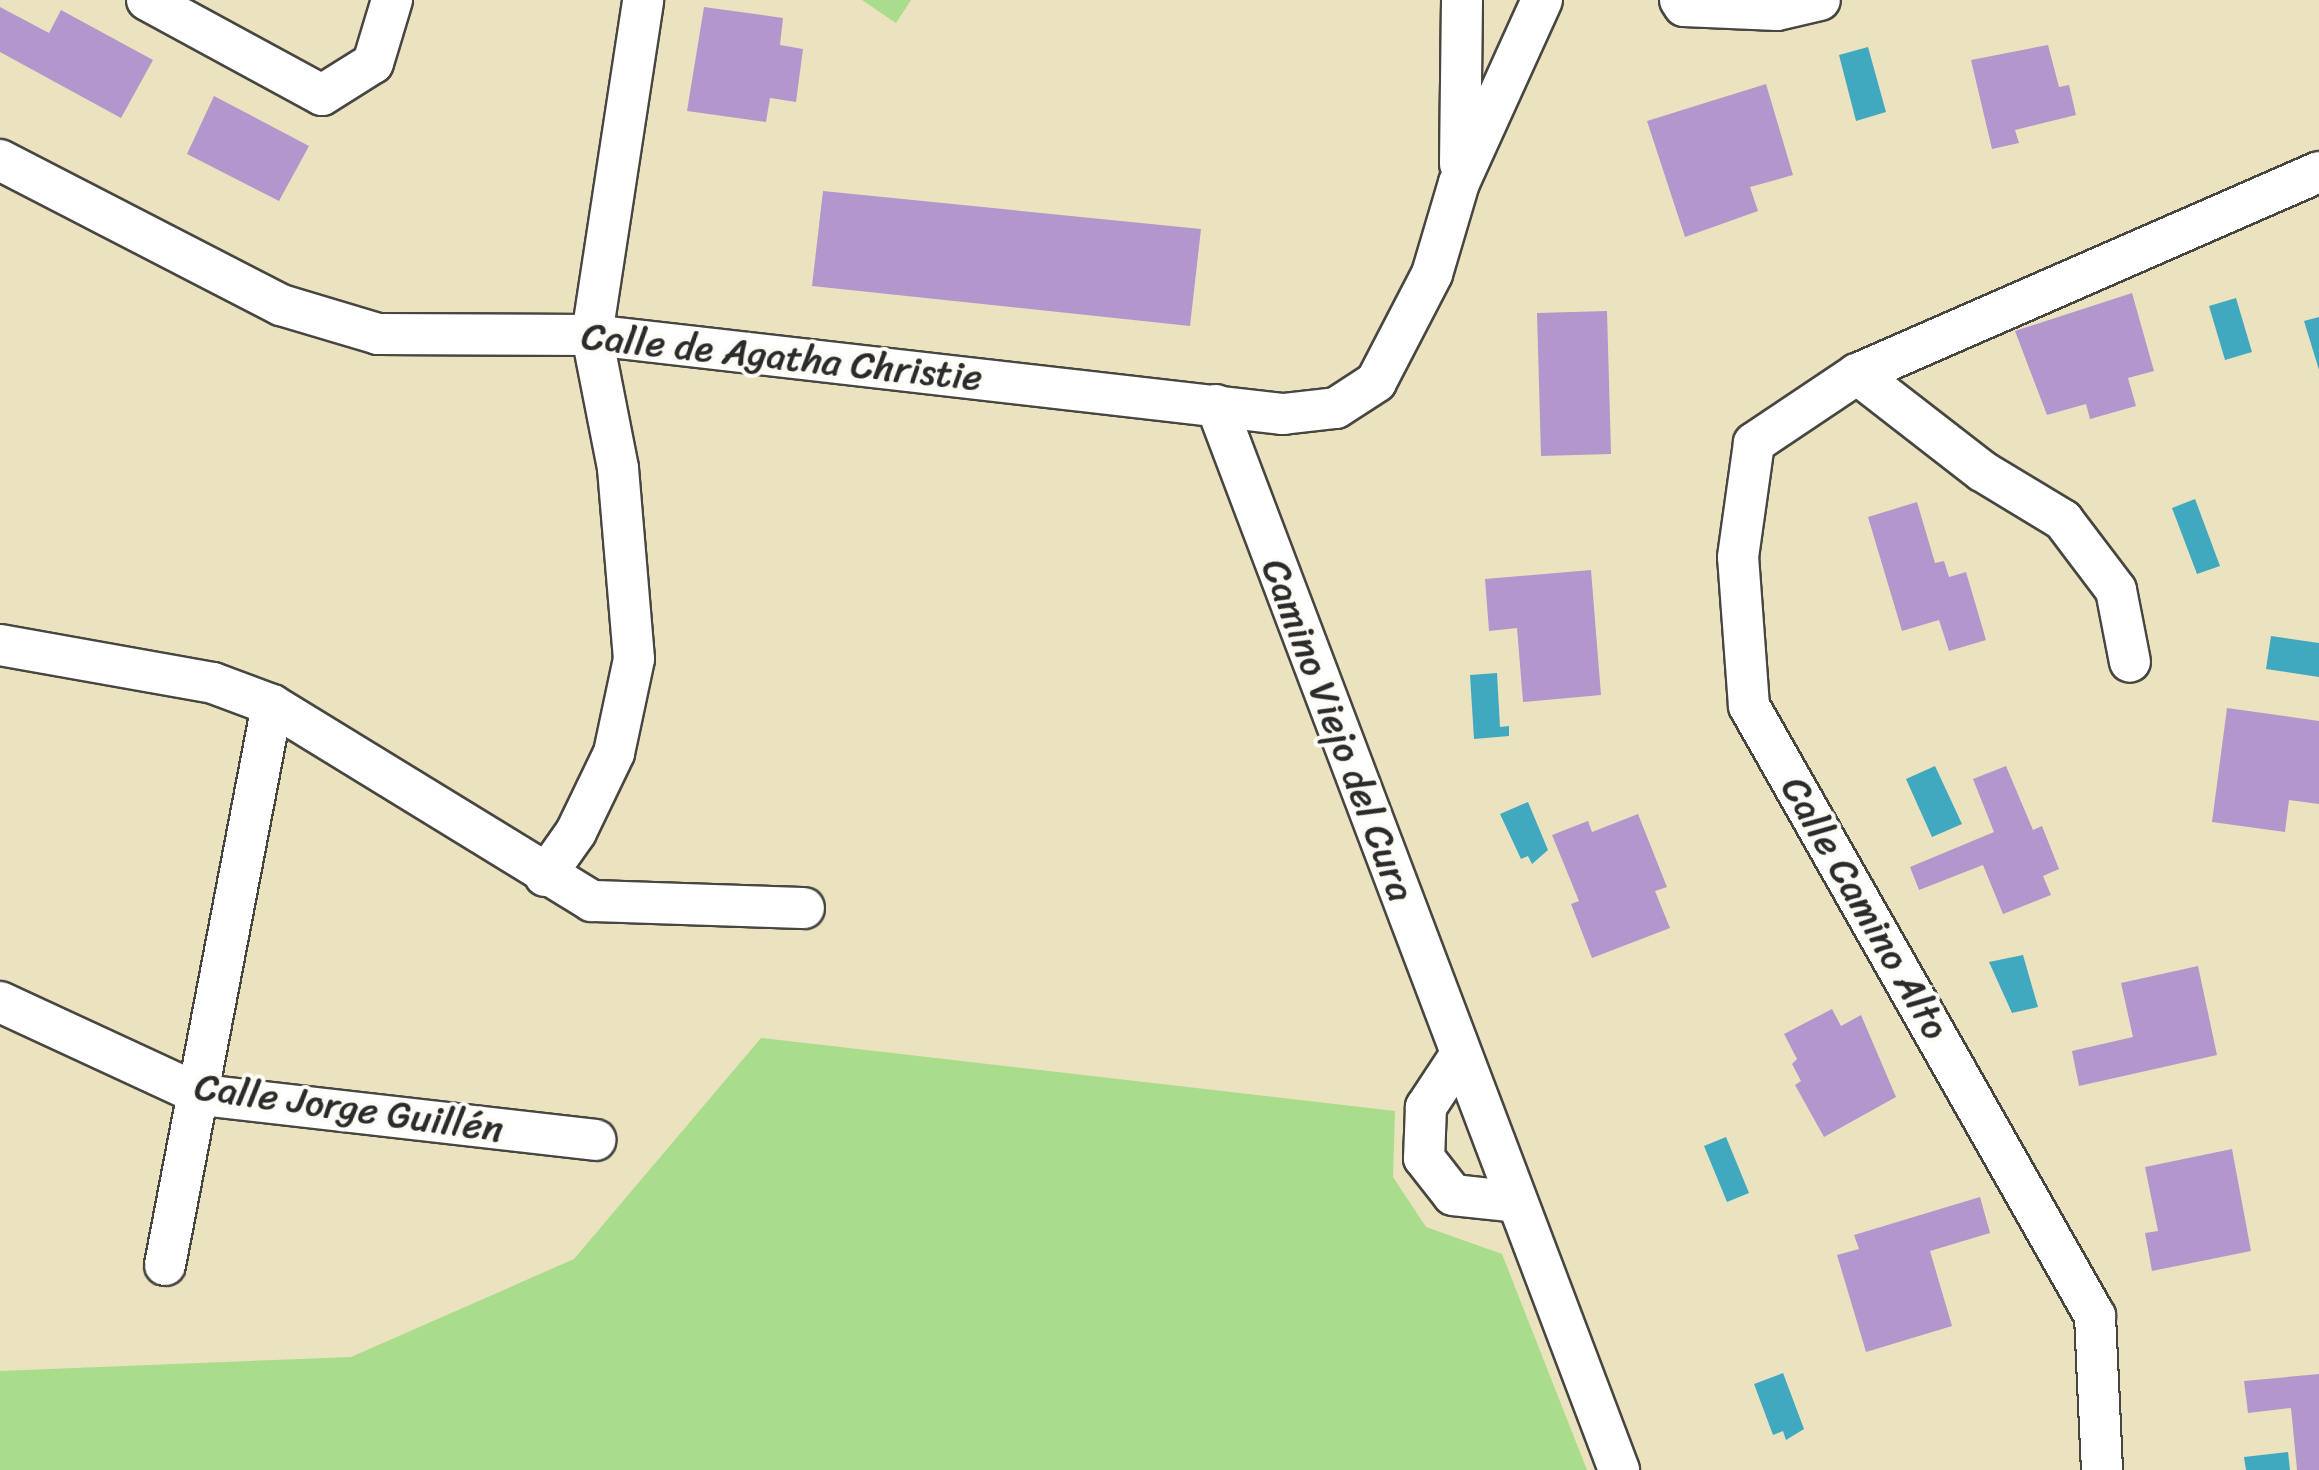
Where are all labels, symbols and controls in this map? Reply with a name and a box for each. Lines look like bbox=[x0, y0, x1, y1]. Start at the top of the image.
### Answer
street label: Calle de Agatha Christie bbox=[579, 313, 985, 401]
street label: Camino Viejo del Cura bbox=[1251, 552, 1425, 908]
street label: Calle Camino Alto bbox=[1771, 768, 1959, 1048]
street label: Calle Jorge Guillén bbox=[192, 1064, 506, 1152]

